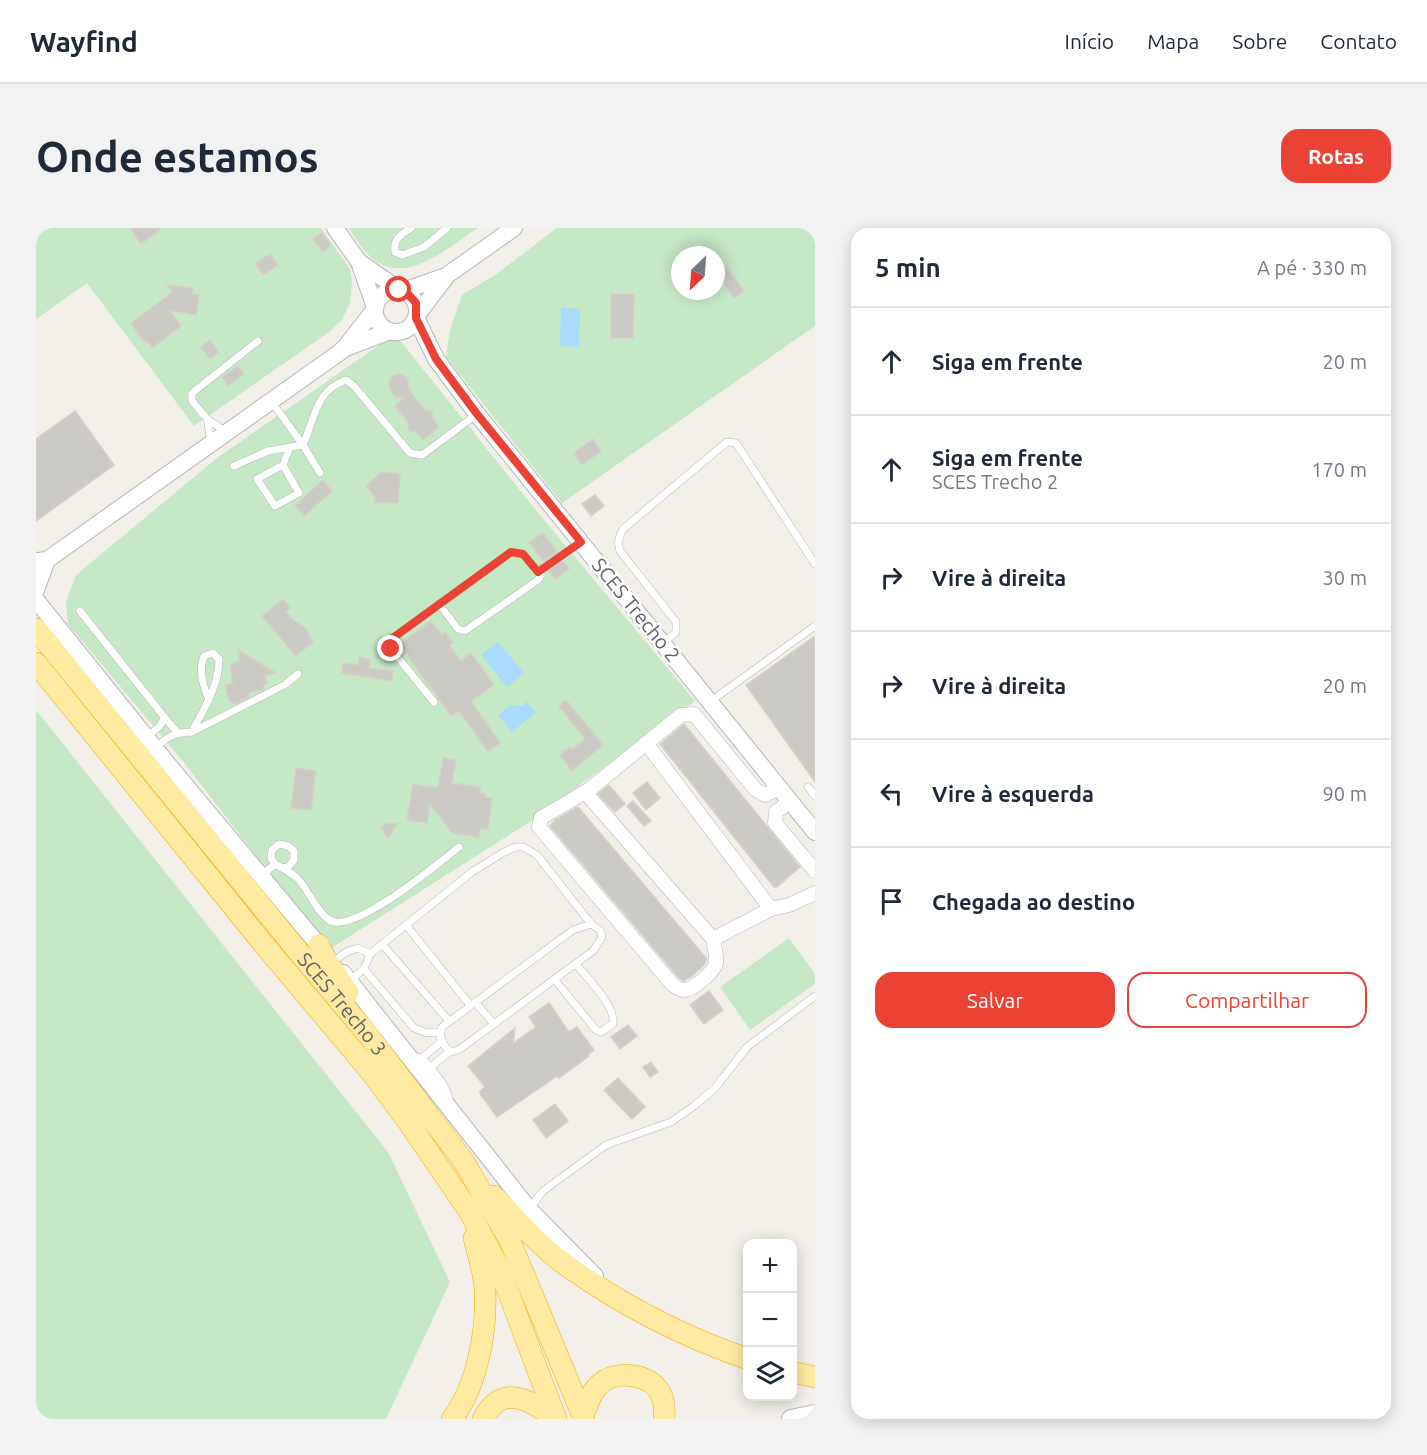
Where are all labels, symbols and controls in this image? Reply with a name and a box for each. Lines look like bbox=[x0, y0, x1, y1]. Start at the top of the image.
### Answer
text: Wayfind bbox=[30, 26, 138, 57]
text: Início bbox=[1065, 29, 1114, 53]
text: Mapa bbox=[1147, 29, 1199, 53]
text: Sobre bbox=[1232, 29, 1287, 53]
text: Contato bbox=[1320, 29, 1397, 53]
button: Rotas bbox=[1281, 129, 1391, 183]
text: Onde estamos bbox=[36, 133, 319, 180]
north arrow bbox=[671, 246, 725, 300]
text: 5 min bbox=[875, 253, 941, 282]
text: A pé · 330 m bbox=[1257, 256, 1367, 279]
route start bbox=[385, 276, 411, 302]
icon: ahead bbox=[875, 345, 908, 378]
text: Siga em frente bbox=[932, 349, 1083, 374]
text: 20 m bbox=[1323, 350, 1367, 373]
text: Siga em frente bbox=[932, 445, 1083, 470]
icon: ahead bbox=[875, 453, 908, 486]
text: 170 m bbox=[1311, 458, 1367, 481]
text: SCES Trecho 2 bbox=[932, 470, 1058, 493]
street label: SCES Trecho 2 bbox=[588, 553, 685, 666]
icon: right bbox=[875, 561, 908, 594]
text: Vire à direita bbox=[932, 565, 1066, 590]
text: 30 m bbox=[1323, 566, 1367, 589]
route end bbox=[377, 635, 403, 661]
icon: right bbox=[875, 669, 908, 702]
text: Vire à direita bbox=[932, 673, 1066, 698]
text: 20 m bbox=[1323, 674, 1367, 697]
icon: left bbox=[875, 777, 908, 810]
text: Vire à esquerda bbox=[932, 781, 1094, 806]
text: 90 m bbox=[1323, 782, 1367, 805]
icon: arrive bbox=[875, 885, 908, 918]
text: Chegada ao destino bbox=[932, 889, 1135, 914]
street label: SCES Trecho 3 bbox=[293, 948, 391, 1060]
button: Salvar bbox=[875, 972, 1115, 1028]
button: Compartilhar bbox=[1127, 972, 1367, 1028]
map controls bbox=[743, 1239, 797, 1401]
button: + bbox=[743, 1239, 797, 1293]
button: − bbox=[743, 1293, 797, 1347]
button: layers bbox=[743, 1347, 797, 1401]

